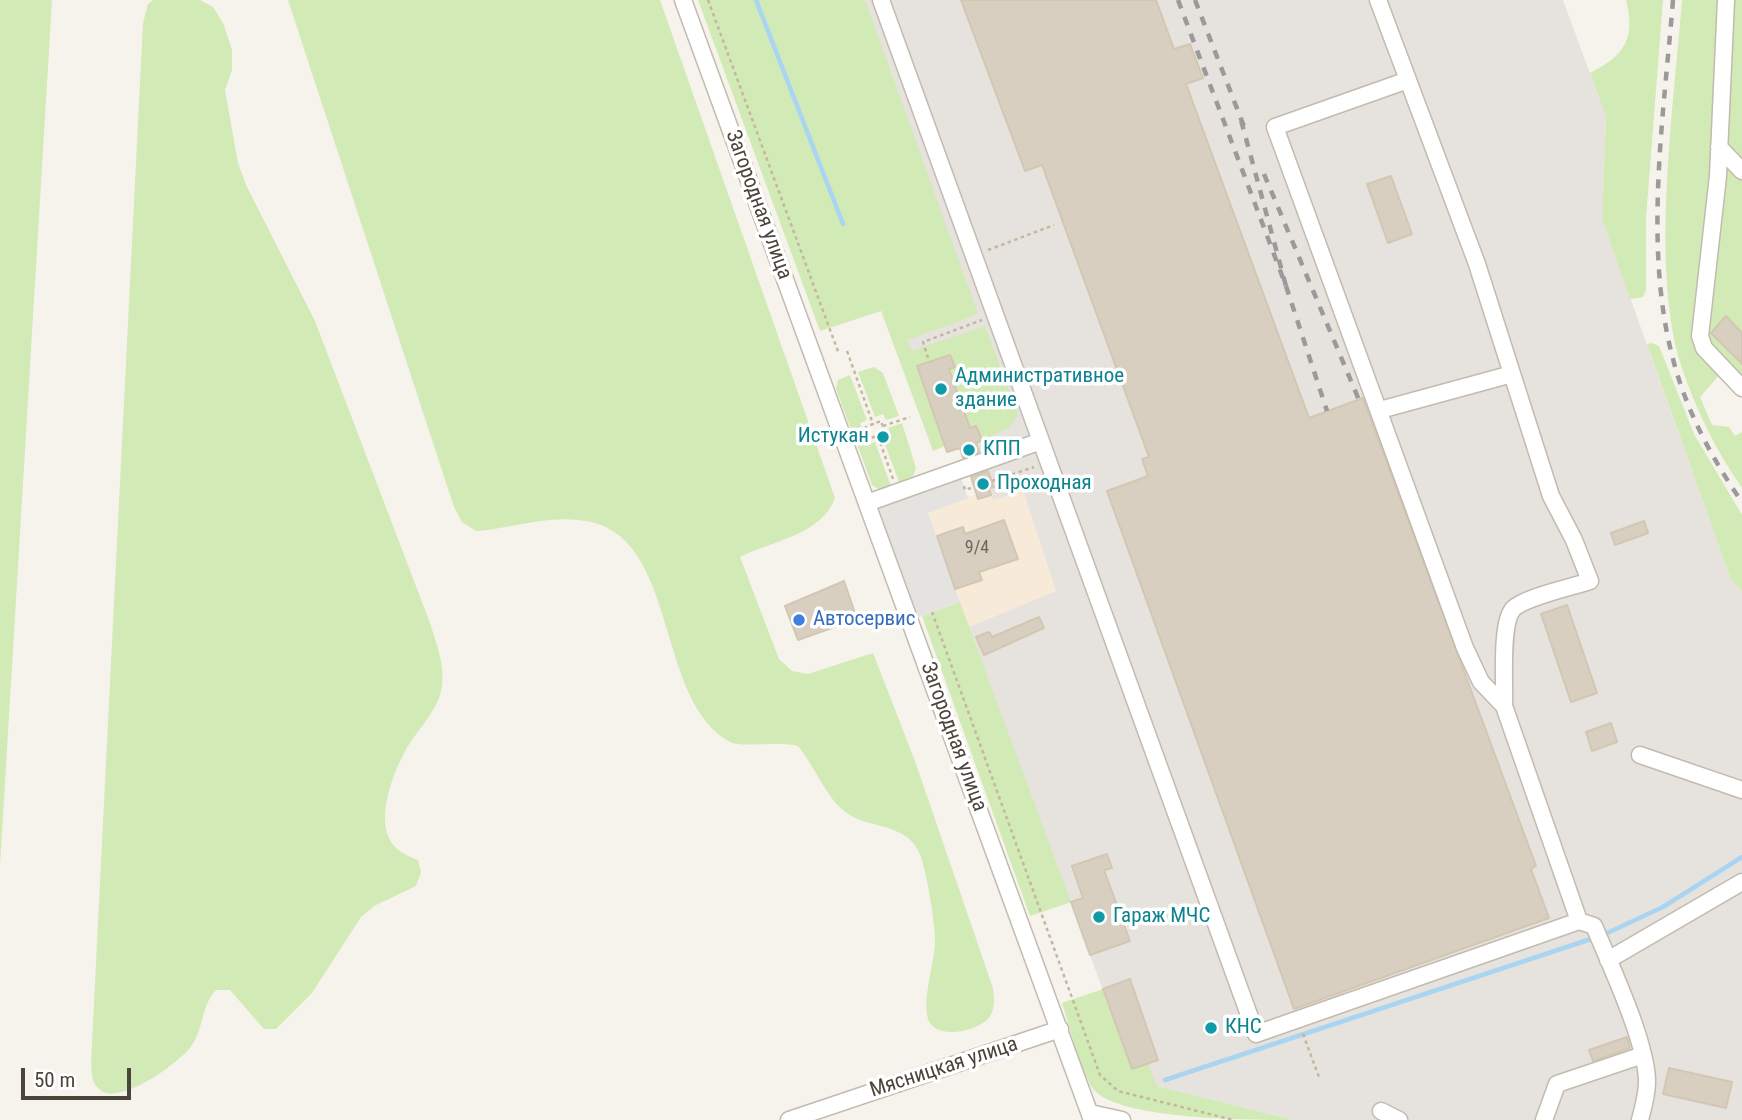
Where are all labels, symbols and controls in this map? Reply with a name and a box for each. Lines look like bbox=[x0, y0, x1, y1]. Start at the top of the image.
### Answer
street label: Загородная улица bbox=[719, 127, 797, 283]
place label: Административное здание bbox=[955, 364, 1124, 414]
marker: Административное здание bbox=[933, 381, 949, 397]
place label: Истукан bbox=[798, 424, 869, 450]
marker: Истукан bbox=[875, 429, 891, 445]
place label: КПП bbox=[983, 437, 1021, 463]
marker: КПП bbox=[961, 442, 977, 458]
place label: Проходная bbox=[997, 471, 1092, 497]
marker: Проходная bbox=[975, 476, 991, 492]
house number: 9/4 bbox=[965, 537, 989, 559]
place label: Автосервис bbox=[813, 607, 915, 633]
marker: Автосервис bbox=[791, 612, 807, 628]
street label: Загородная улица bbox=[914, 659, 992, 815]
place label: Гараж МЧС bbox=[1113, 904, 1210, 930]
marker: Гараж МЧС bbox=[1091, 909, 1107, 925]
place label: КНС bbox=[1225, 1015, 1262, 1041]
marker: КНС bbox=[1203, 1020, 1219, 1036]
street label: Мясницкая улица bbox=[867, 1032, 1021, 1104]
scale bar bbox=[24, 1054, 135, 1098]
text: 50 m bbox=[34, 1068, 75, 1092]

